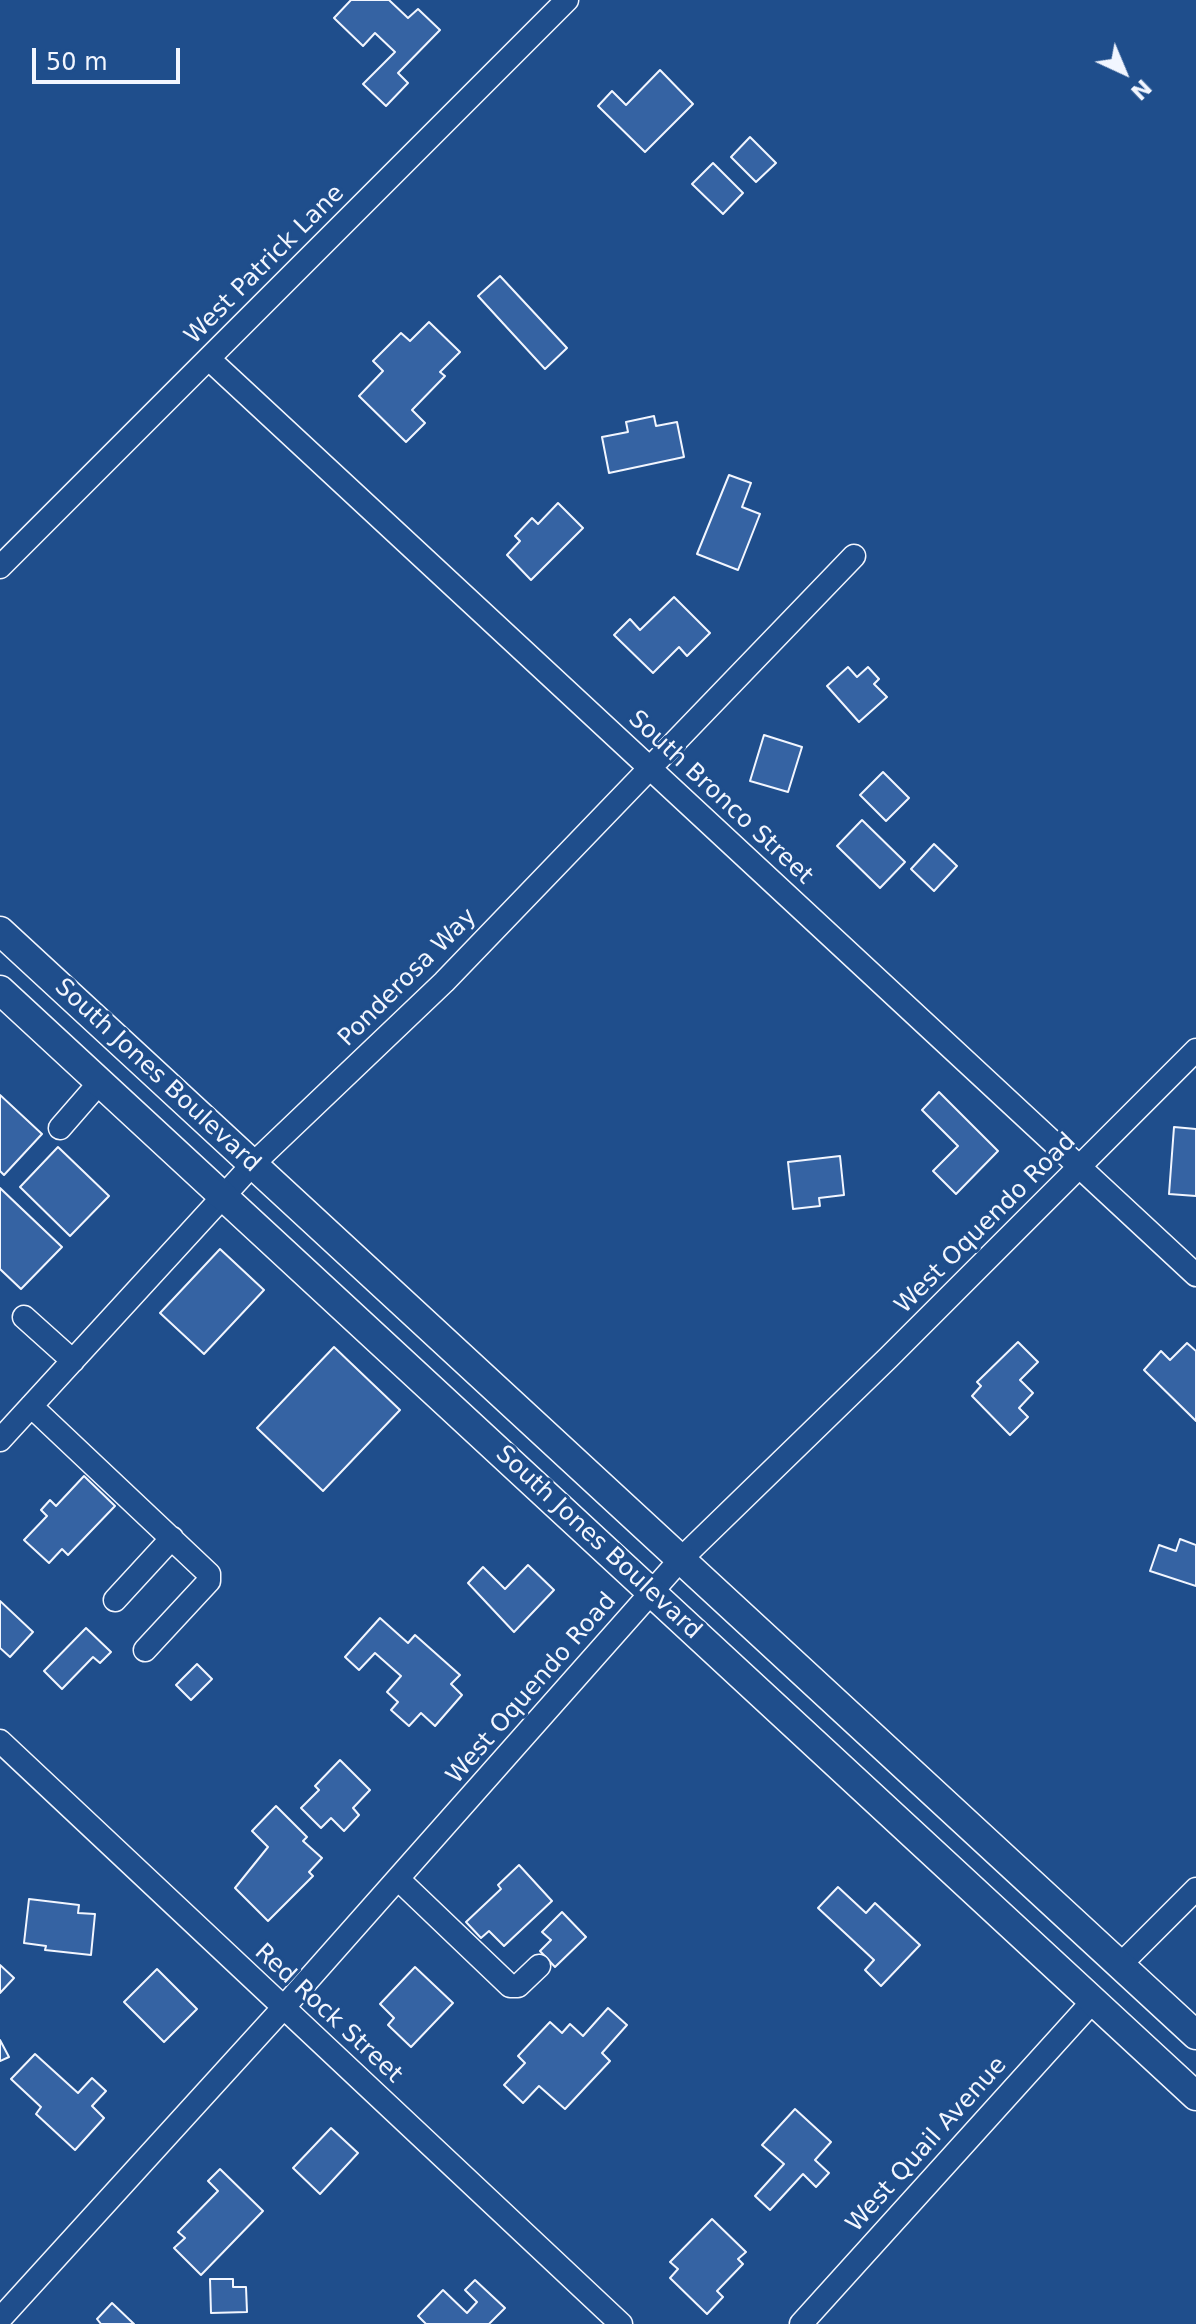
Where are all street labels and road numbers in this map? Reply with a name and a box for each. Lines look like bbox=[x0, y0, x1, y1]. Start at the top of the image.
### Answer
street label: West Patrick Lane bbox=[179, 179, 351, 351]
street label: South Bronco Street bbox=[622, 705, 818, 891]
street label: Ponderosa Way bbox=[333, 903, 483, 1053]
street label: South Jones Boulevard bbox=[48, 973, 266, 1179]
street label: West Oquendo Road bbox=[890, 1128, 1082, 1320]
street label: South Jones Boulevard bbox=[489, 1440, 707, 1646]
street label: West Oquendo Road bbox=[441, 1588, 623, 1790]
street label: Red Rock Street bbox=[248, 1938, 408, 2090]
street label: West Quail Avenue bbox=[841, 2052, 1013, 2238]

